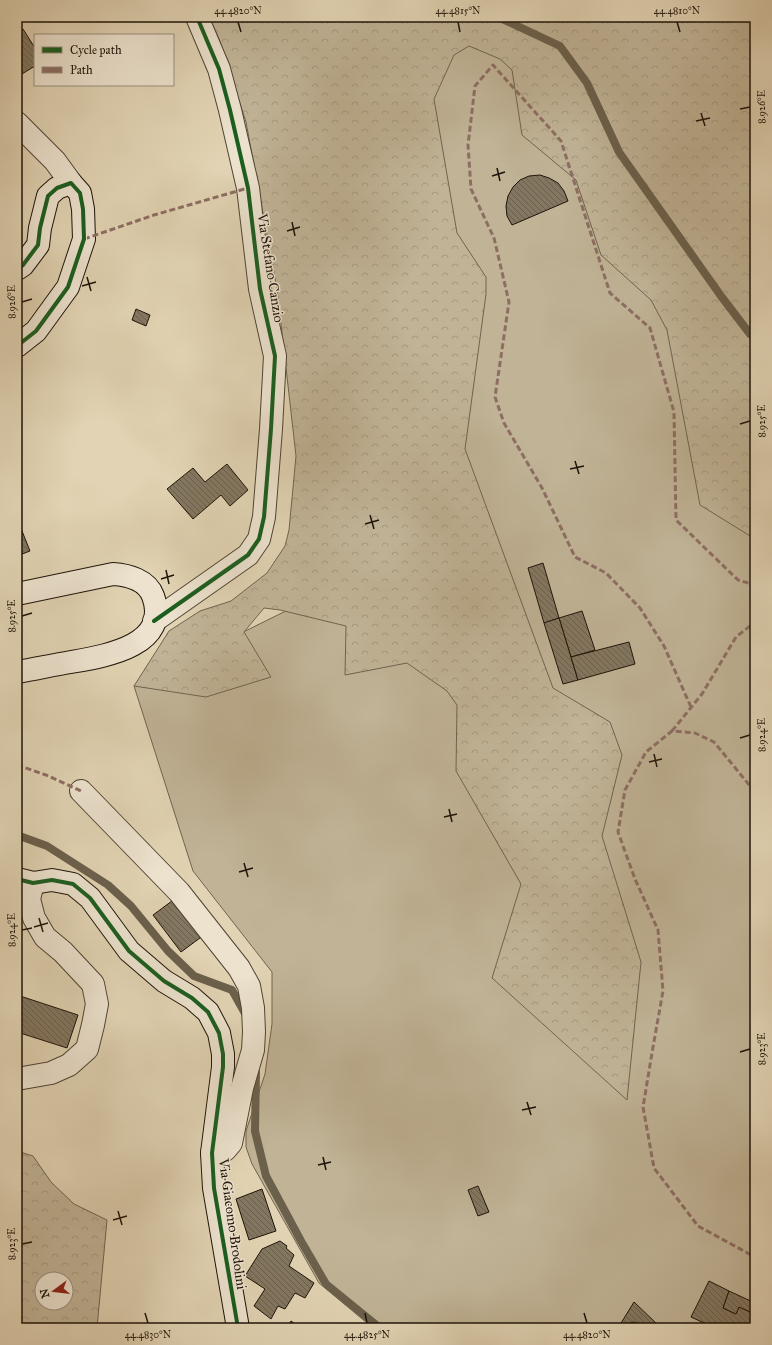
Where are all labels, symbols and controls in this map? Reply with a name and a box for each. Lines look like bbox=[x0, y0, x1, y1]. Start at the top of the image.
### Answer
text: 44.4820°N bbox=[214, 5, 262, 17]
text: 44.4815°N bbox=[435, 5, 481, 17]
text: 44.4810°N bbox=[654, 5, 701, 17]
legend bbox=[34, 34, 174, 86]
text: Cycle path bbox=[70, 43, 122, 57]
text: Path bbox=[70, 63, 93, 77]
text: 8.926°E bbox=[756, 90, 768, 124]
street label: Via Stefano Canzio bbox=[253, 211, 288, 324]
text: 8.926°E bbox=[6, 285, 18, 319]
text: 8.925°E bbox=[756, 404, 768, 438]
text: 8.925°E bbox=[6, 599, 18, 633]
text: 8.924°E bbox=[756, 718, 768, 752]
text: 8.924°E bbox=[6, 913, 18, 947]
text: 8.923°E bbox=[756, 1033, 768, 1065]
street label: Via Giacomo Brodolini bbox=[215, 1156, 250, 1291]
text: 8.923°E bbox=[6, 1228, 18, 1260]
north arrow bbox=[34, 1271, 74, 1311]
text: N bbox=[37, 1287, 52, 1300]
text: 44.4830°N bbox=[125, 1329, 172, 1341]
text: 44.4825°N bbox=[344, 1329, 391, 1341]
text: 44.4820°N bbox=[563, 1329, 611, 1341]

